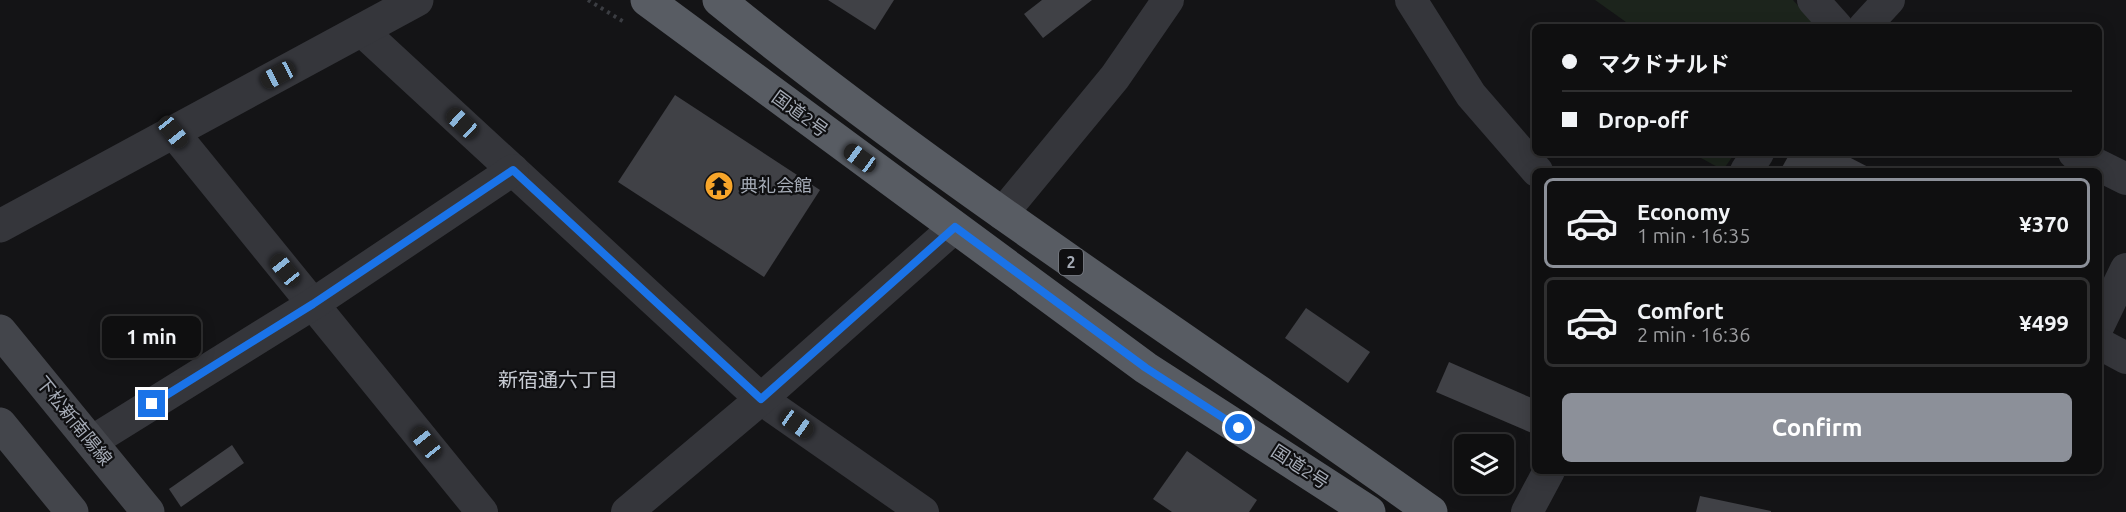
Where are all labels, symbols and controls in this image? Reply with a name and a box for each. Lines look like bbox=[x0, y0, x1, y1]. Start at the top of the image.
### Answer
text: マクドナルド bbox=[1598, 51, 1730, 76]
car bbox=[258, 59, 298, 91]
street label: 国道2号 bbox=[769, 86, 832, 140]
car bbox=[443, 104, 481, 142]
text: Drop-off bbox=[1598, 107, 1688, 132]
car bbox=[155, 112, 191, 152]
car bbox=[840, 140, 880, 176]
temple icon: 典礼会館 bbox=[703, 170, 735, 202]
place label: 典礼会館 bbox=[740, 175, 812, 195]
icon: car bbox=[1565, 196, 1619, 250]
text: Economy bbox=[1637, 199, 1730, 224]
text: ¥370 bbox=[2019, 211, 2069, 236]
text: 1 min · 16:35 bbox=[1637, 224, 1751, 247]
road number: 2 bbox=[1059, 249, 1083, 275]
car bbox=[267, 250, 303, 290]
icon: car bbox=[1565, 295, 1619, 349]
text: Comfort bbox=[1637, 298, 1724, 323]
text: ¥499 bbox=[2019, 310, 2069, 335]
callout: 1 min bbox=[102, 317, 201, 359]
text: 2 min · 16:36 bbox=[1637, 323, 1751, 346]
text: 1 min bbox=[126, 325, 177, 348]
district label: 新宿通六丁目 bbox=[498, 368, 618, 391]
street label: 下松新南陽線 bbox=[33, 372, 117, 469]
route end bbox=[138, 390, 165, 417]
button: Confirm bbox=[1562, 393, 2072, 462]
car bbox=[777, 406, 817, 442]
route start bbox=[1225, 414, 1252, 441]
car bbox=[408, 423, 444, 463]
map controls bbox=[1454, 434, 1514, 494]
button: layers bbox=[1454, 434, 1514, 494]
street label: 国道2号 bbox=[1268, 440, 1333, 492]

